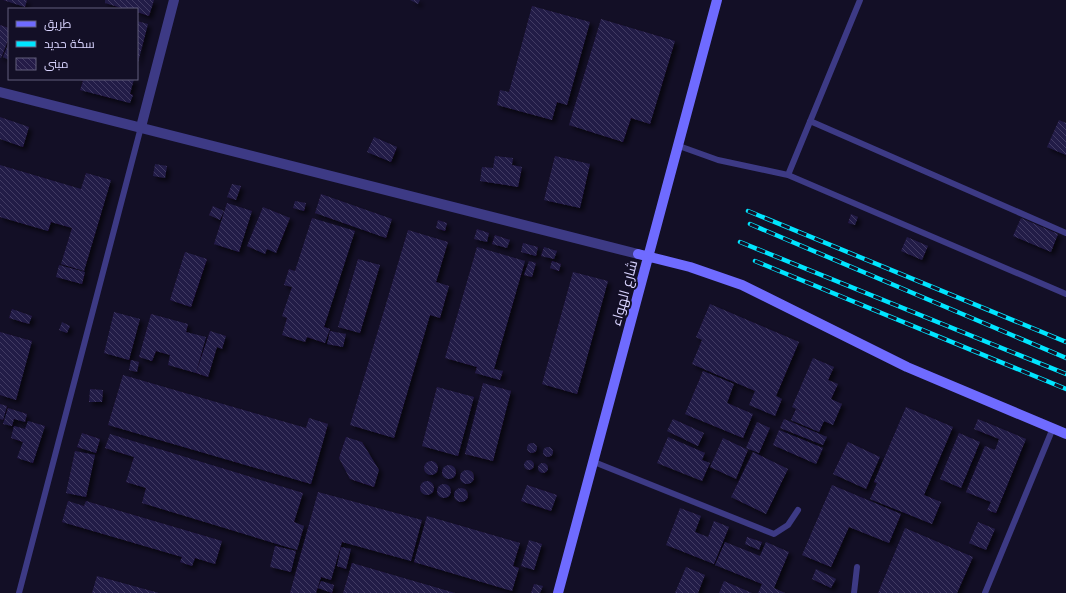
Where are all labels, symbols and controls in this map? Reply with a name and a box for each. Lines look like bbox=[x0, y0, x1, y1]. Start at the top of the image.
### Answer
legend bbox=[8, 8, 138, 80]
text: طريق bbox=[44, 16, 72, 31]
text: سكة حديد bbox=[44, 36, 95, 51]
text: مبنى bbox=[44, 56, 69, 71]
street label: شارع الهواء bbox=[607, 258, 641, 328]

